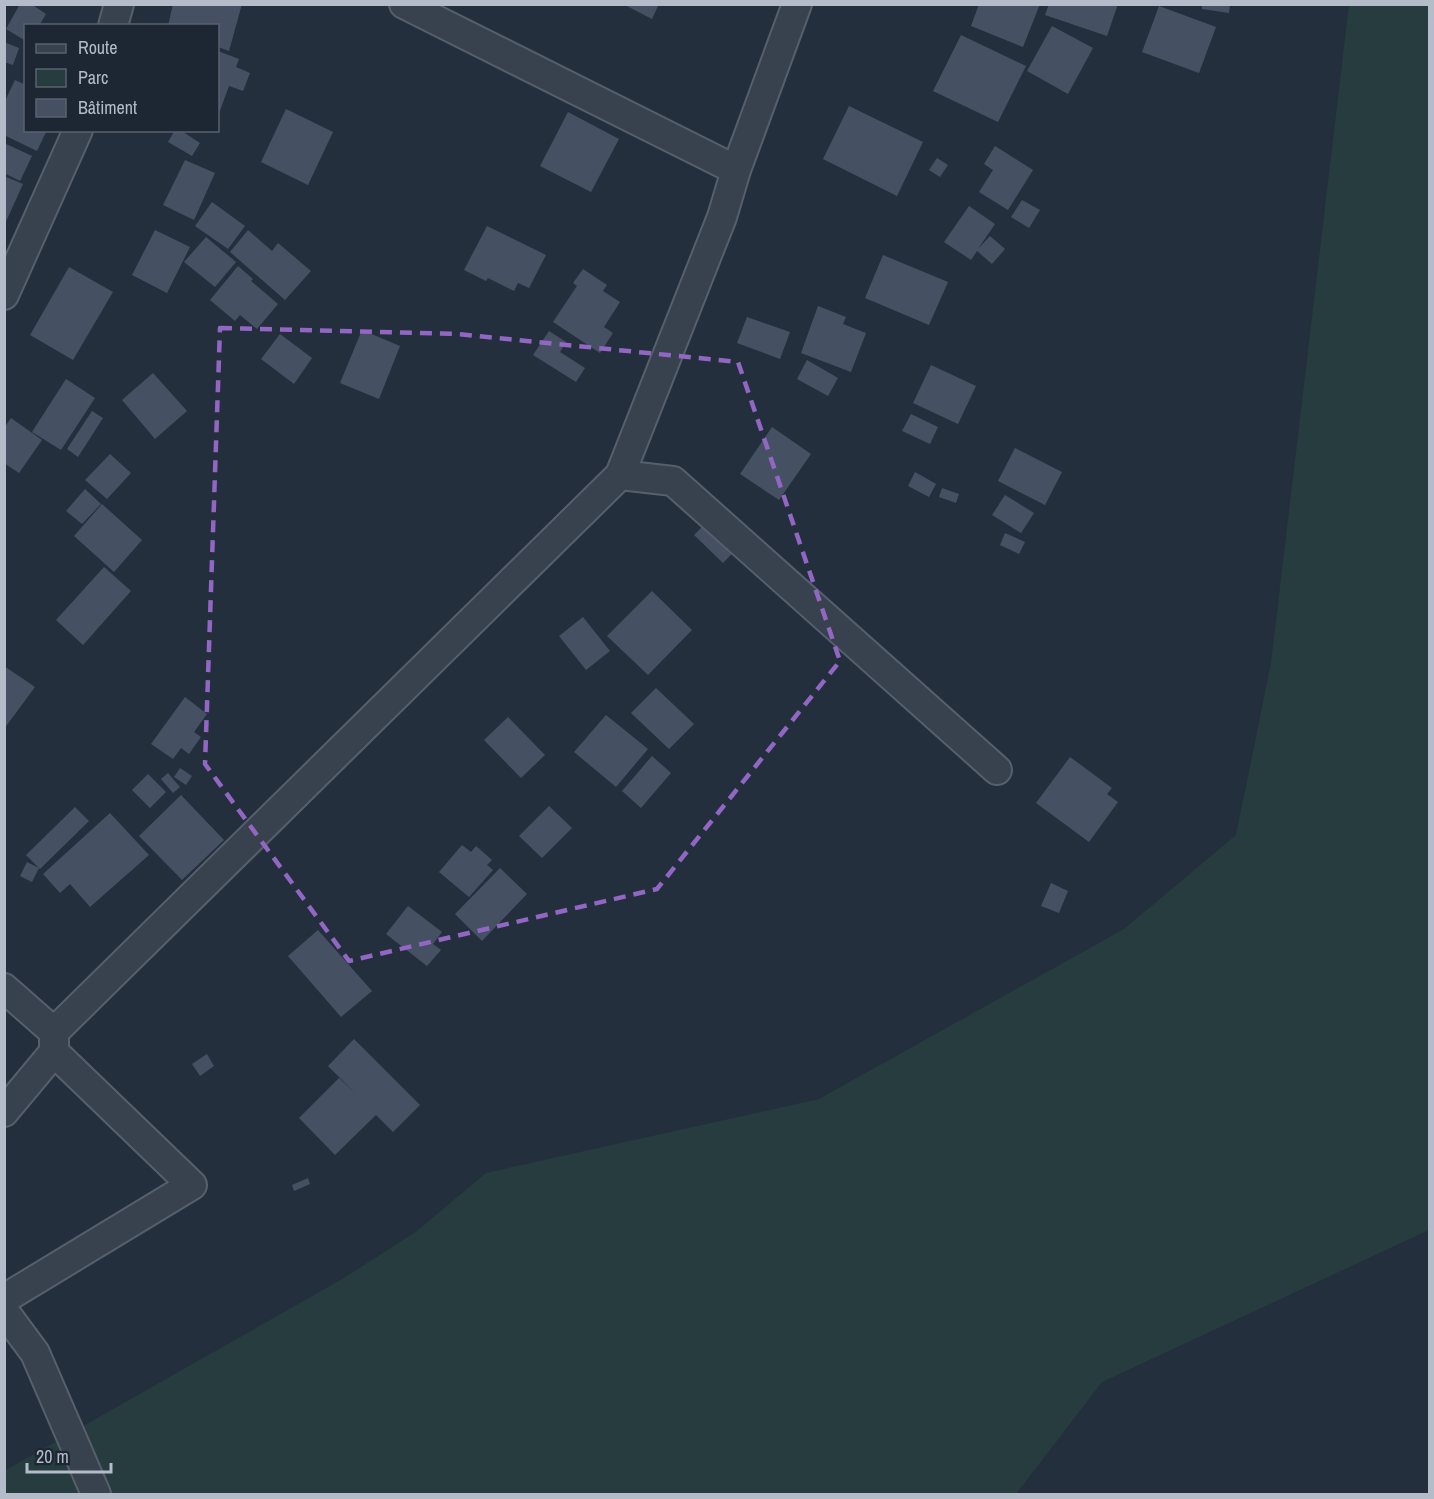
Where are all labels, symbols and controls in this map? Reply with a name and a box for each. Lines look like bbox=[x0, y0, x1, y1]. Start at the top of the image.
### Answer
legend bbox=[24, 24, 219, 132]
text: Route bbox=[78, 35, 117, 60]
text: Parc bbox=[78, 65, 108, 90]
text: Bâtiment bbox=[78, 95, 137, 120]
scale bar bbox=[27, 1436, 111, 1474]
text: 20 m bbox=[36, 1444, 69, 1469]

